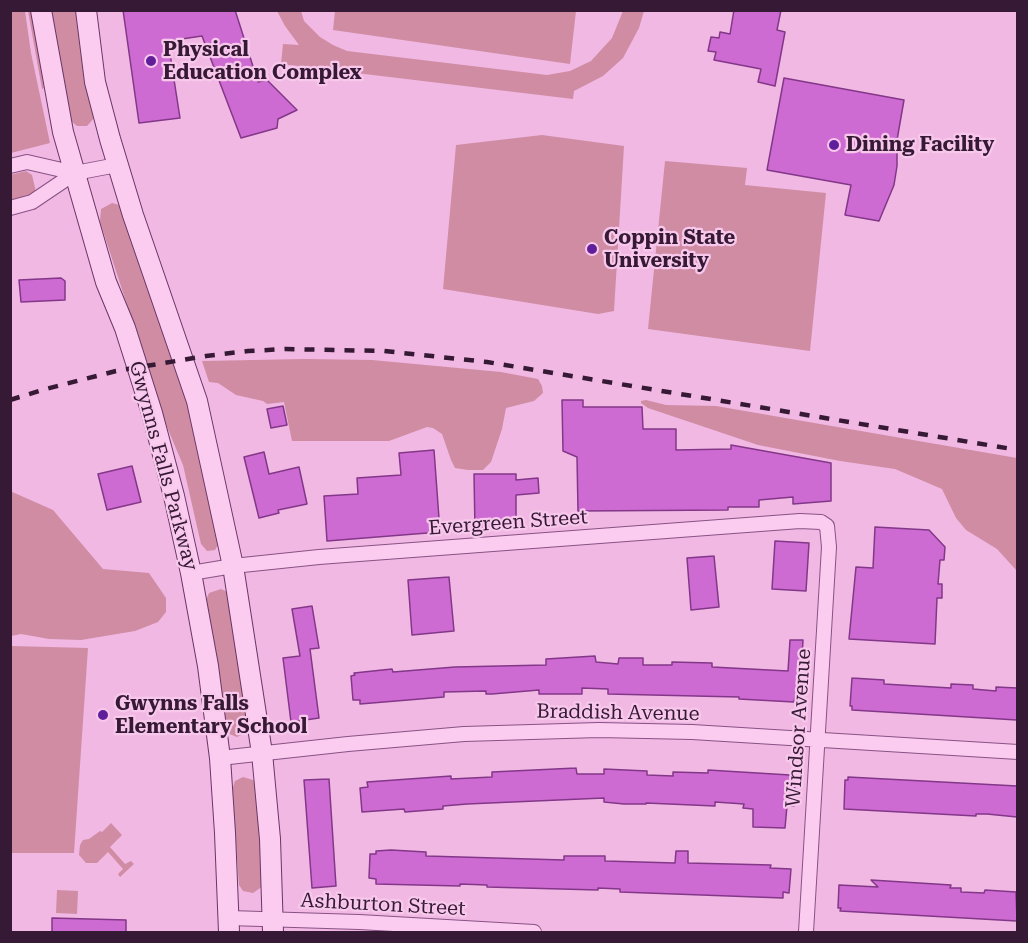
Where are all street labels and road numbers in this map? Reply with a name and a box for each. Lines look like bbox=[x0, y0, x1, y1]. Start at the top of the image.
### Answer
street label: Gwynns Falls Parkway bbox=[123, 359, 203, 573]
street label: Evergreen Street bbox=[428, 505, 588, 541]
street label: Windsor Avenue bbox=[781, 648, 817, 808]
street label: Braddish Avenue bbox=[536, 700, 700, 726]
street label: Ashburton Street bbox=[300, 889, 466, 921]

